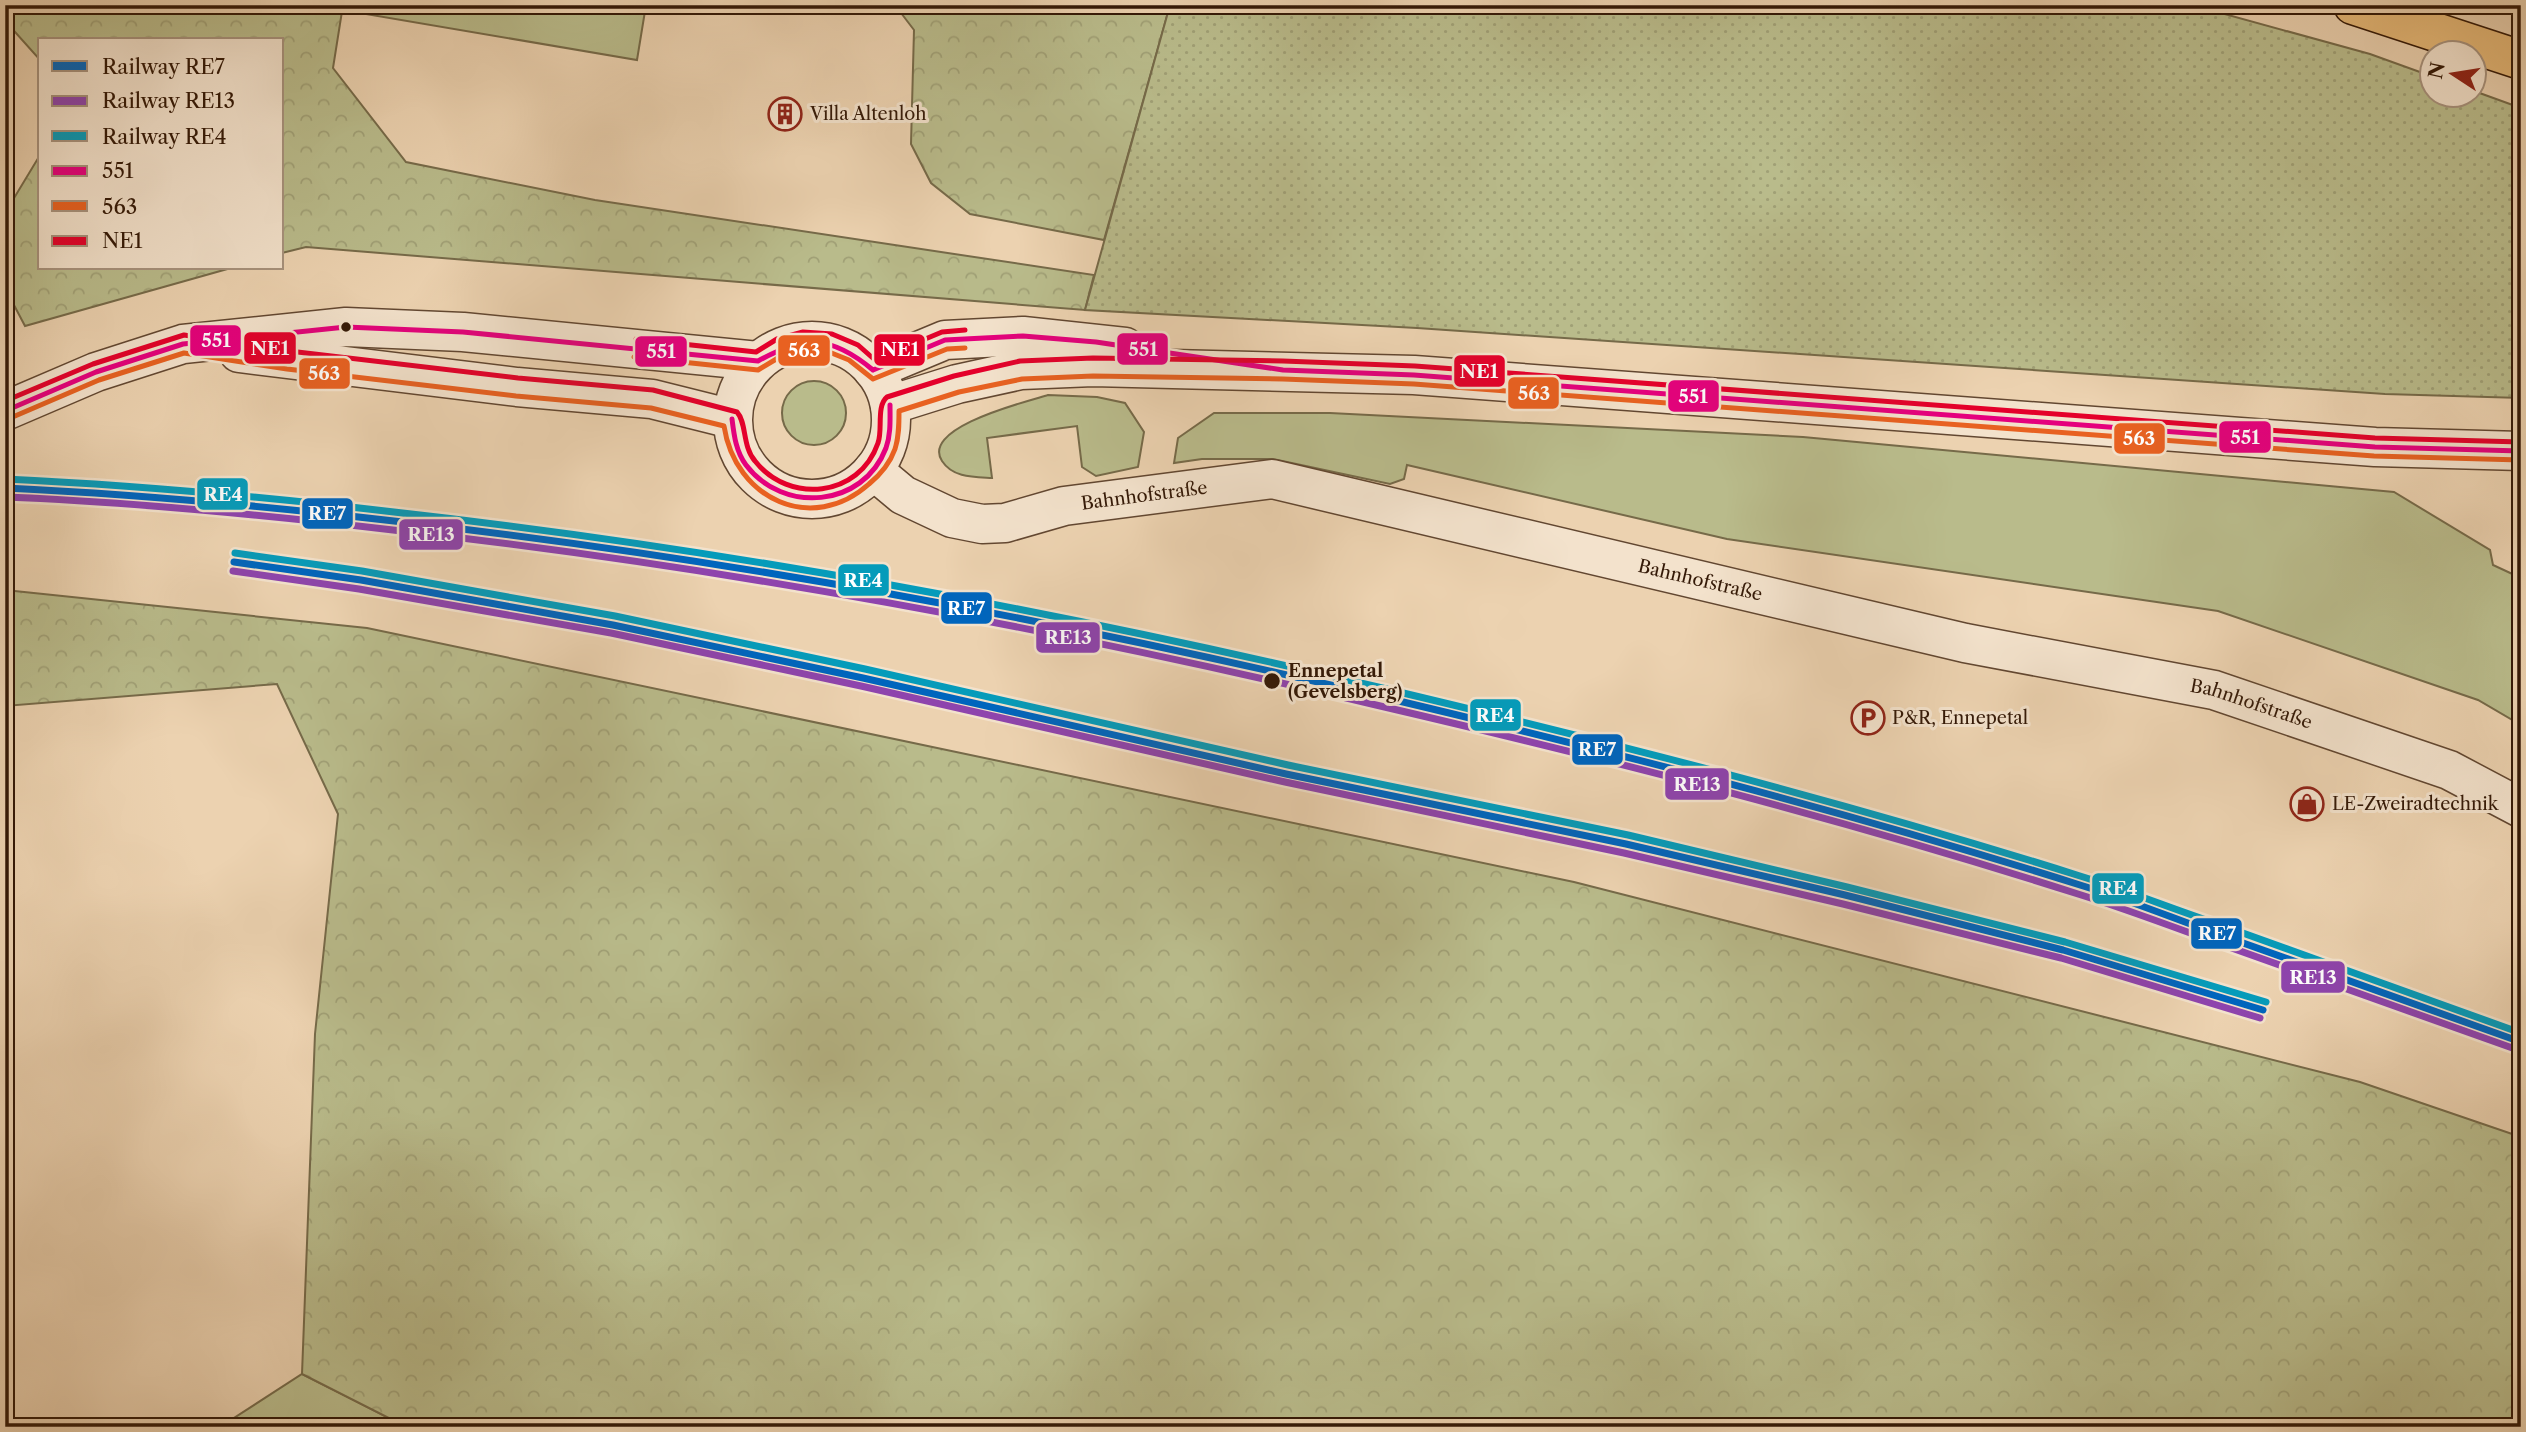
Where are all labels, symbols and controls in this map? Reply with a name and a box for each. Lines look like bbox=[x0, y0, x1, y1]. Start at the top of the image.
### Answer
legend bbox=[38, 38, 284, 270]
north arrow bbox=[2418, 38, 2488, 108]
text: Railway RE7 bbox=[102, 54, 226, 79]
text: N bbox=[2424, 60, 2450, 81]
text: Railway RE13 bbox=[102, 88, 235, 113]
building icon: Villa Altenloh bbox=[766, 95, 804, 133]
place label: Villa Altenloh bbox=[809, 103, 927, 125]
text: Railway RE4 bbox=[102, 124, 227, 149]
text: 551 bbox=[102, 158, 134, 183]
text: 563 bbox=[102, 194, 137, 219]
text: NE1 bbox=[102, 228, 143, 253]
unlabelled marker bbox=[339, 320, 353, 334]
line badge: 551 bbox=[189, 324, 242, 357]
text: 551 bbox=[201, 329, 231, 352]
line badge: NE1 bbox=[243, 331, 297, 365]
line badge: 551 bbox=[1116, 332, 1169, 366]
line badge: NE1 bbox=[873, 333, 926, 367]
line badge: 563 bbox=[777, 334, 831, 367]
line badge: 551 bbox=[634, 335, 688, 368]
text: NE1 bbox=[251, 337, 290, 360]
text: NE1 bbox=[881, 338, 920, 361]
text: 551 bbox=[1128, 338, 1158, 361]
text: 563 bbox=[788, 339, 820, 362]
text: 551 bbox=[646, 340, 676, 363]
line badge: NE1 bbox=[1453, 354, 1506, 388]
line badge: 563 bbox=[298, 357, 351, 390]
text: NE1 bbox=[1460, 360, 1499, 383]
text: 563 bbox=[308, 362, 340, 385]
line badge: 563 bbox=[1507, 376, 1560, 410]
line badge: 551 bbox=[1667, 379, 1720, 413]
text: 563 bbox=[1518, 382, 1550, 405]
text: 551 bbox=[1678, 385, 1708, 408]
line badge: 551 bbox=[2218, 420, 2272, 454]
line badge: 563 bbox=[2113, 422, 2166, 455]
text: 551 bbox=[2230, 426, 2260, 449]
text: 563 bbox=[2123, 427, 2155, 450]
line badge: RE4 bbox=[196, 477, 249, 511]
street label: Bahnhofstraße bbox=[1080, 477, 1209, 515]
text: RE4 bbox=[203, 483, 243, 506]
line badge: RE7 bbox=[301, 497, 354, 530]
text: RE7 bbox=[308, 502, 346, 525]
line badge: RE13 bbox=[398, 518, 464, 551]
text: RE13 bbox=[407, 523, 455, 546]
street label: Bahnhofstraße bbox=[1636, 555, 1765, 606]
line badge: RE4 bbox=[837, 563, 890, 597]
text: RE4 bbox=[843, 569, 883, 592]
line badge: RE7 bbox=[940, 591, 993, 625]
text: RE7 bbox=[947, 597, 985, 620]
line badge: RE13 bbox=[1035, 621, 1101, 654]
text: RE13 bbox=[1044, 626, 1092, 649]
place label: Ennepetal (Gevelsberg) bbox=[1288, 660, 1402, 703]
marker: Ennepetal (Gevelsberg) bbox=[1262, 671, 1282, 691]
street label: Bahnhofstraße bbox=[2188, 675, 2315, 734]
line badge: RE4 bbox=[1469, 698, 1522, 732]
parking icon: P&R, Ennepetal bbox=[1849, 699, 1887, 737]
text: RE4 bbox=[1475, 704, 1515, 727]
place label: P&R, Ennepetal bbox=[1892, 707, 2028, 729]
line badge: RE7 bbox=[1571, 733, 1624, 766]
text: RE7 bbox=[1578, 738, 1616, 761]
line badge: RE13 bbox=[1664, 767, 1730, 801]
text: RE13 bbox=[1673, 773, 1721, 796]
shop icon: LE-Zweiradtechnik bbox=[2288, 785, 2326, 823]
place label: LE-Zweiradtechnik bbox=[2332, 793, 2500, 815]
line badge: RE4 bbox=[2091, 872, 2145, 905]
text: RE4 bbox=[2098, 877, 2138, 900]
line badge: RE7 bbox=[2190, 917, 2243, 950]
text: RE7 bbox=[2198, 922, 2236, 945]
line badge: RE13 bbox=[2280, 960, 2346, 994]
text: RE13 bbox=[2289, 966, 2337, 989]

